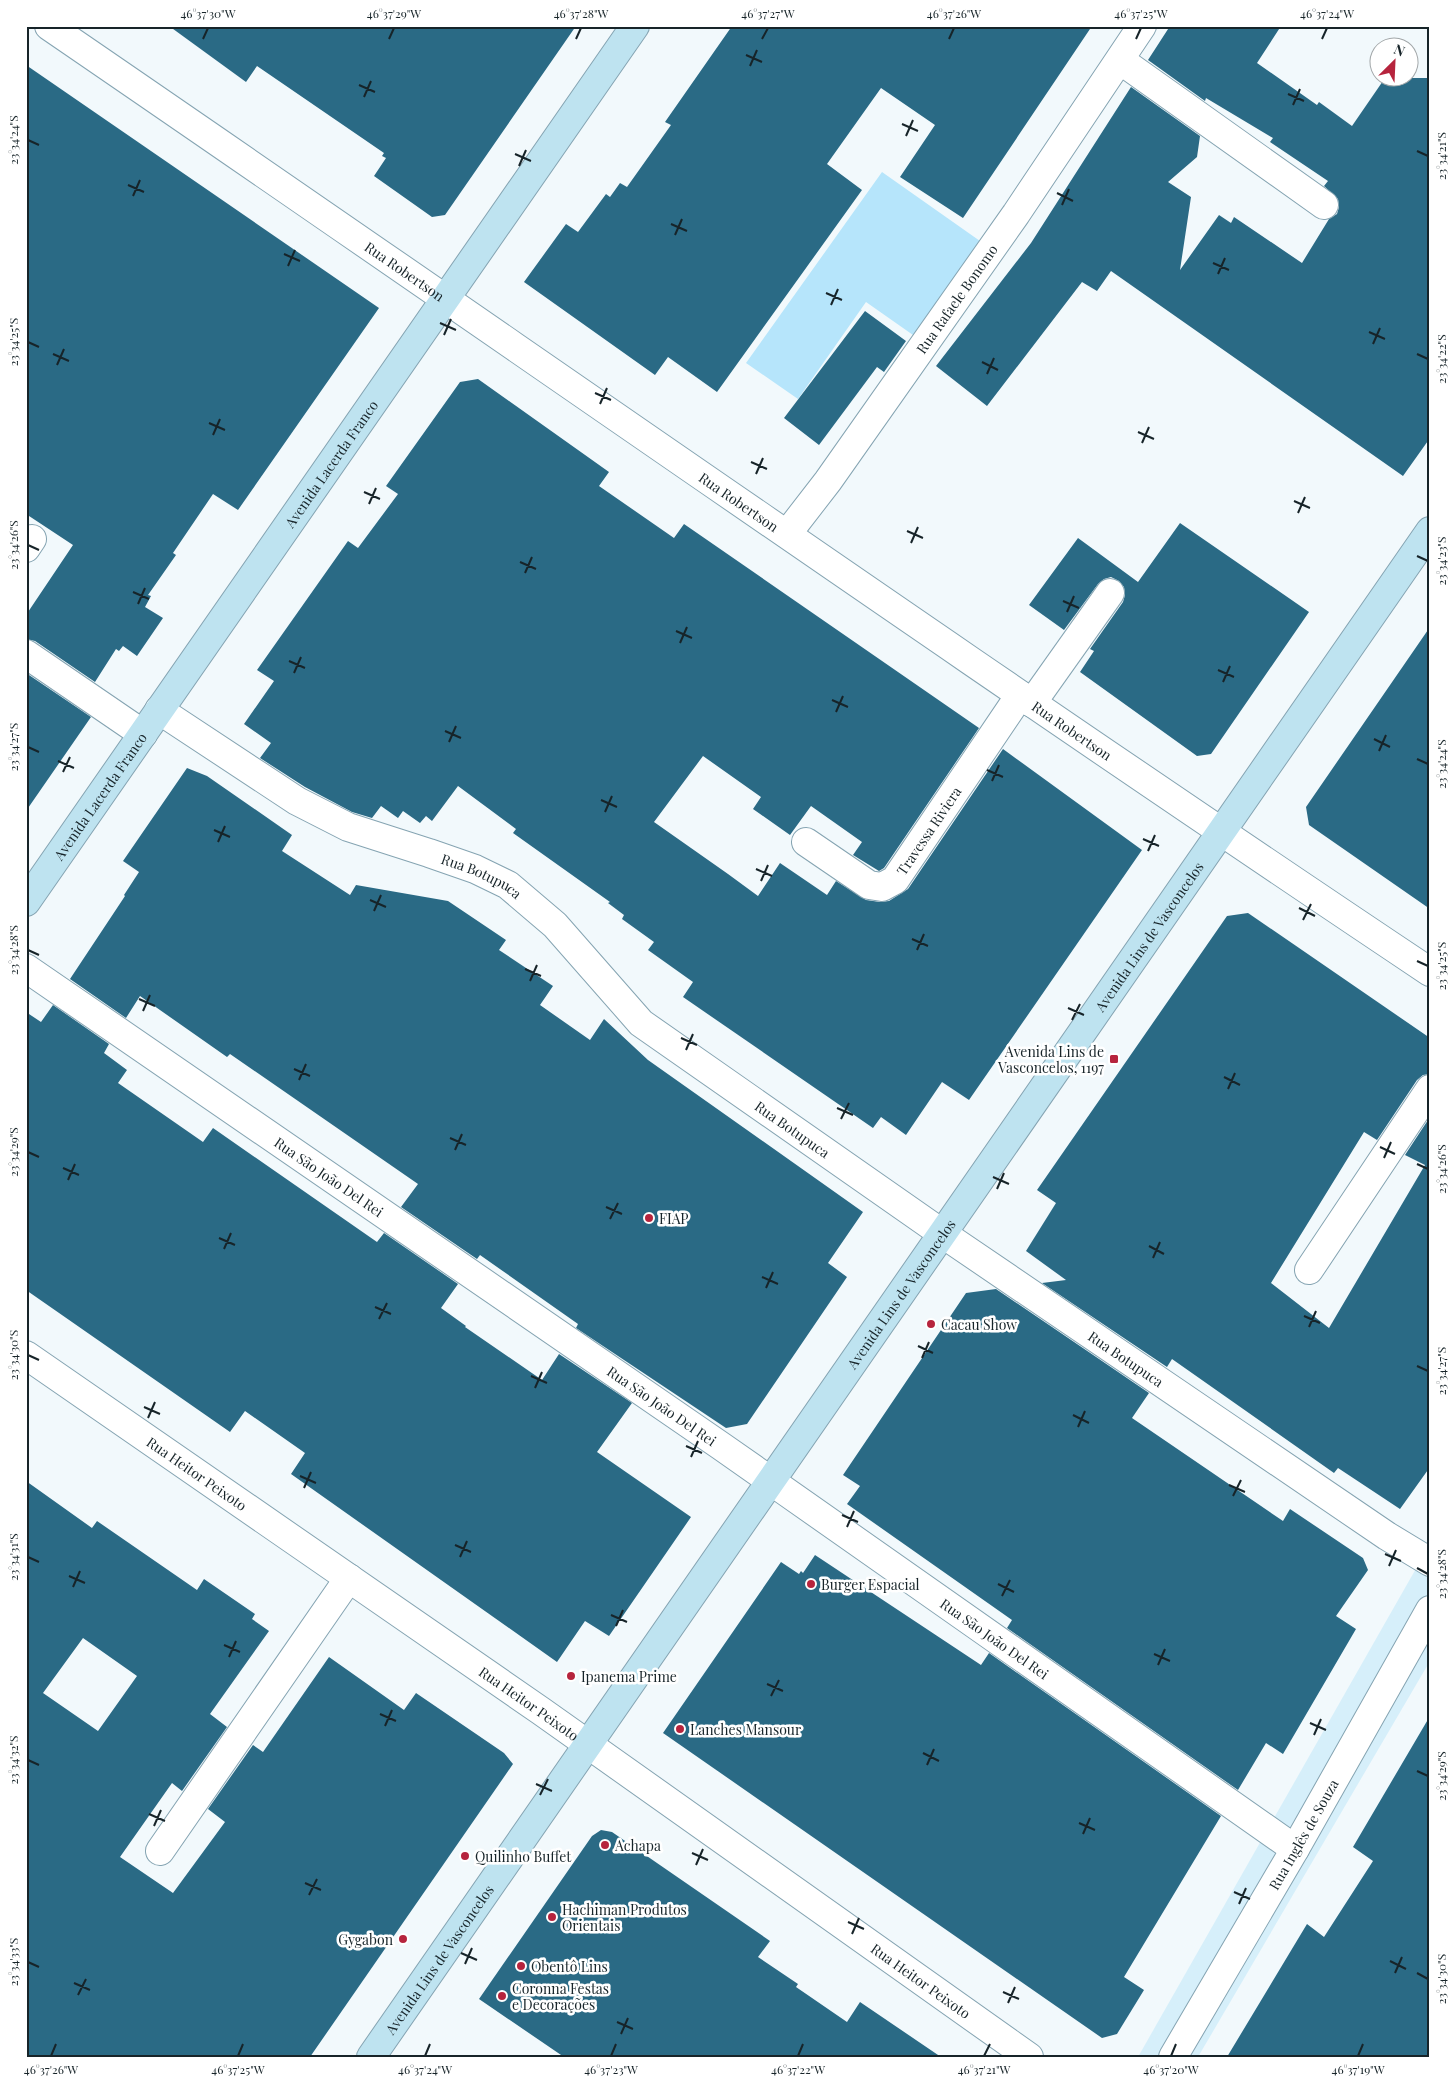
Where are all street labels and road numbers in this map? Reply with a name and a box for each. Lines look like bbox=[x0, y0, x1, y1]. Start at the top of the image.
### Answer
street label: Rua Robertson bbox=[361, 237, 449, 305]
street label: Rua Rafaele Bonomo bbox=[911, 240, 1002, 357]
street label: Avenida Lacerda Franco bbox=[279, 396, 382, 532]
street label: Rua Robertson bbox=[695, 467, 783, 536]
street label: Rua Robertson bbox=[1028, 696, 1116, 765]
street label: Avenida Lacerda Franco bbox=[48, 728, 151, 864]
street label: Travessa Riviera bbox=[892, 782, 965, 878]
street label: Rua Botupuca bbox=[439, 849, 526, 902]
street label: Avenida Lins de Vasconcelos bbox=[1090, 858, 1207, 1016]
street label: Rua Botupuca bbox=[751, 1096, 834, 1162]
street label: Rua São João Del Rei bbox=[271, 1132, 388, 1221]
street label: Avenida Lins de Vasconcelos bbox=[842, 1215, 959, 1373]
street label: Rua Botupuca bbox=[1085, 1326, 1168, 1391]
street label: Rua São João Del Rei bbox=[604, 1361, 720, 1450]
street label: Rua Heitor Peixoto bbox=[143, 1432, 251, 1515]
street label: Rua São João Del Rei bbox=[937, 1594, 1053, 1683]
street label: Rua Heitor Peixoto bbox=[476, 1662, 583, 1745]
street label: Rua Inglês de Souza bbox=[1264, 1775, 1342, 1893]
street label: Avenida Lins de Vasconcelos bbox=[380, 1881, 497, 2039]
street label: Rua Heitor Peixoto bbox=[868, 1939, 975, 2022]

